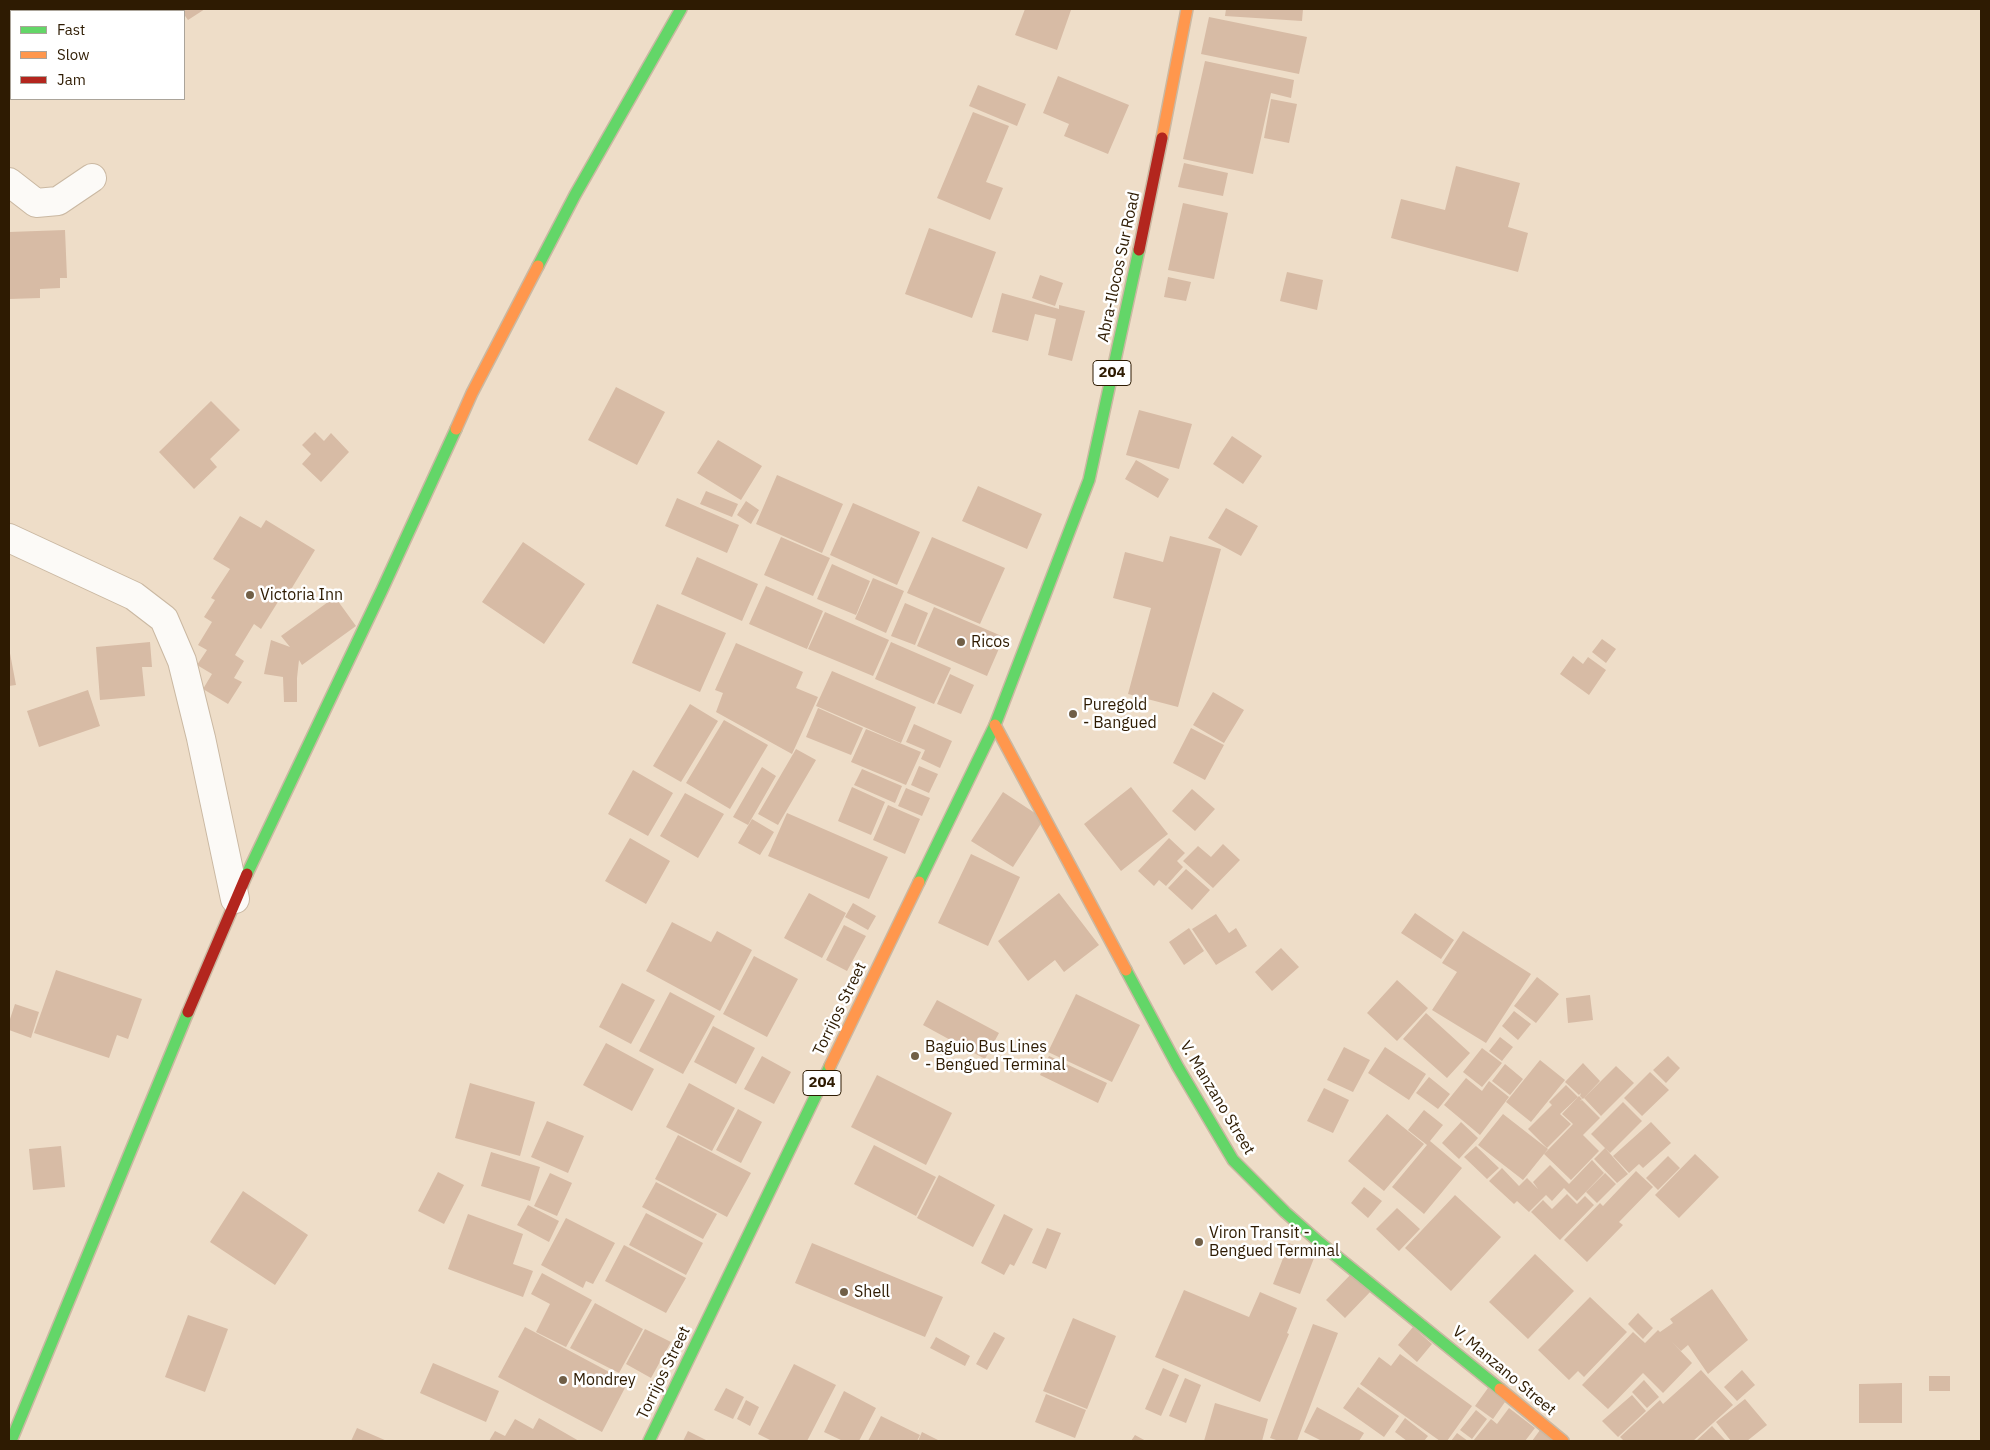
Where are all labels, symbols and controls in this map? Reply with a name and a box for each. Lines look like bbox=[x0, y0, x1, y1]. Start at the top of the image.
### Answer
legend bbox=[10, 10, 185, 100]
text: Fast bbox=[57, 20, 85, 39]
text: Slow bbox=[57, 45, 90, 64]
text: Jam bbox=[57, 70, 86, 89]
street label: Abra-Ilocos Sur Road bbox=[1094, 190, 1144, 344]
road number: 204 bbox=[1093, 360, 1131, 386]
place label: Victoria Inn bbox=[260, 585, 343, 605]
marker: Victoria Inn bbox=[244, 589, 256, 601]
place label: Ricos bbox=[971, 632, 1010, 652]
marker: Ricos bbox=[955, 636, 967, 648]
place label: Puregold - Bangued bbox=[1083, 695, 1157, 733]
marker: Puregold - Bangued bbox=[1067, 708, 1079, 720]
street label: Torrijos Street bbox=[809, 959, 871, 1059]
place label: Baguio Bus Lines - Bengued Terminal bbox=[925, 1037, 1066, 1075]
street label: V. Manzano Street bbox=[1175, 1038, 1259, 1158]
marker: Baguio Bus Lines - Bengued Terminal bbox=[909, 1050, 921, 1062]
road number: 204 bbox=[803, 1070, 841, 1096]
place label: Viron Transit - Bengued Terminal bbox=[1209, 1223, 1339, 1261]
marker: Viron Transit - Bengued Terminal bbox=[1193, 1236, 1205, 1248]
place label: Shell bbox=[854, 1282, 890, 1302]
marker: Shell bbox=[838, 1286, 850, 1298]
street label: V. Manzano Street bbox=[1448, 1322, 1560, 1420]
street label: Torrijos Street bbox=[633, 1323, 695, 1423]
place label: Mondrey bbox=[573, 1370, 636, 1390]
marker: Mondrey bbox=[557, 1374, 569, 1386]

